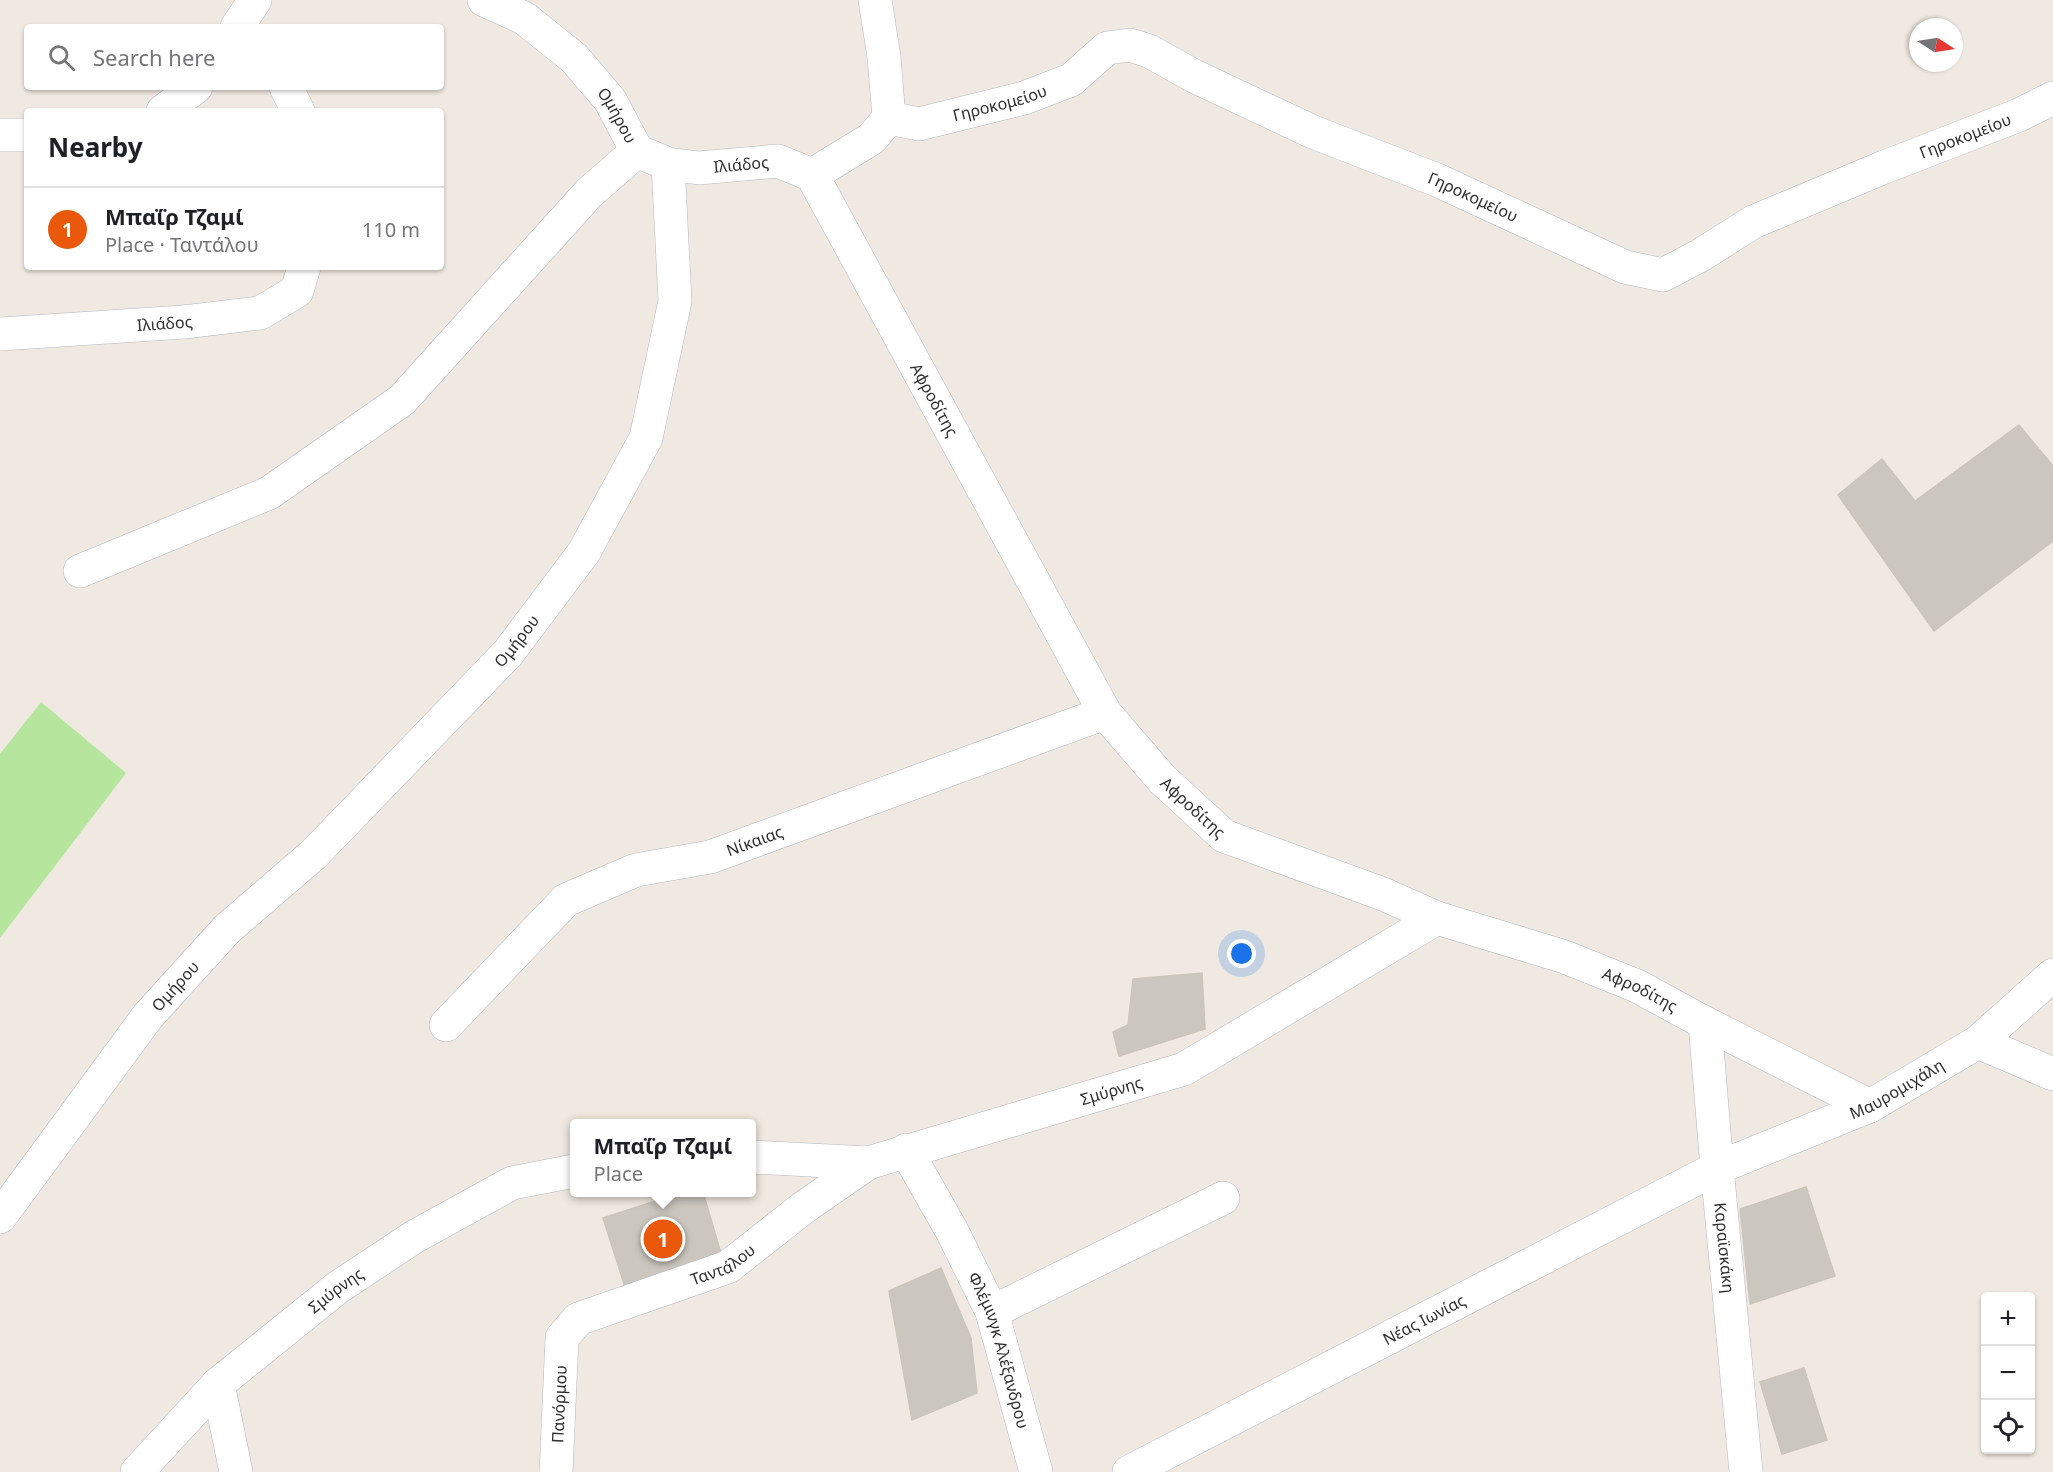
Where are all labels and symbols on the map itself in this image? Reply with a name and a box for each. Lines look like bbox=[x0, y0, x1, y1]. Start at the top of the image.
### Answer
north arrow bbox=[1909, 18, 1963, 72]
street label: Γηροκομείου bbox=[950, 79, 1050, 126]
street label: Ομήρου bbox=[593, 82, 642, 147]
street label: Γηροκομείου bbox=[1916, 108, 2014, 163]
street label: Ιλιάδος bbox=[712, 151, 770, 178]
street label: Γηροκομείου bbox=[1425, 167, 1522, 227]
street label: Ιλιάδος bbox=[136, 310, 194, 336]
street label: Αφροδίτης bbox=[905, 359, 964, 441]
street label: Ομήρου bbox=[489, 610, 544, 672]
street label: Αφροδίτης bbox=[1156, 772, 1230, 843]
street label: Νίκαιας bbox=[723, 820, 786, 861]
your location bbox=[1227, 939, 1256, 968]
street label: Ομήρου bbox=[146, 956, 204, 1016]
street label: Αφροδίτης bbox=[1599, 962, 1682, 1017]
street label: Μαυρομιχάλη bbox=[1846, 1054, 1948, 1124]
street label: Σμύρνης bbox=[1078, 1071, 1145, 1110]
street label: Καραϊσκάκη bbox=[1709, 1201, 1740, 1294]
pin: 1 bbox=[644, 1216, 682, 1262]
street label: Ταντάλου bbox=[687, 1239, 760, 1290]
street label: Σμύρνης bbox=[303, 1263, 368, 1318]
street label: Φλέμινγκ Αλέξανδρου bbox=[963, 1268, 1035, 1431]
street label: Νέας Ιωνίας bbox=[1379, 1289, 1469, 1350]
street label: Πανόρμου bbox=[546, 1365, 572, 1444]

